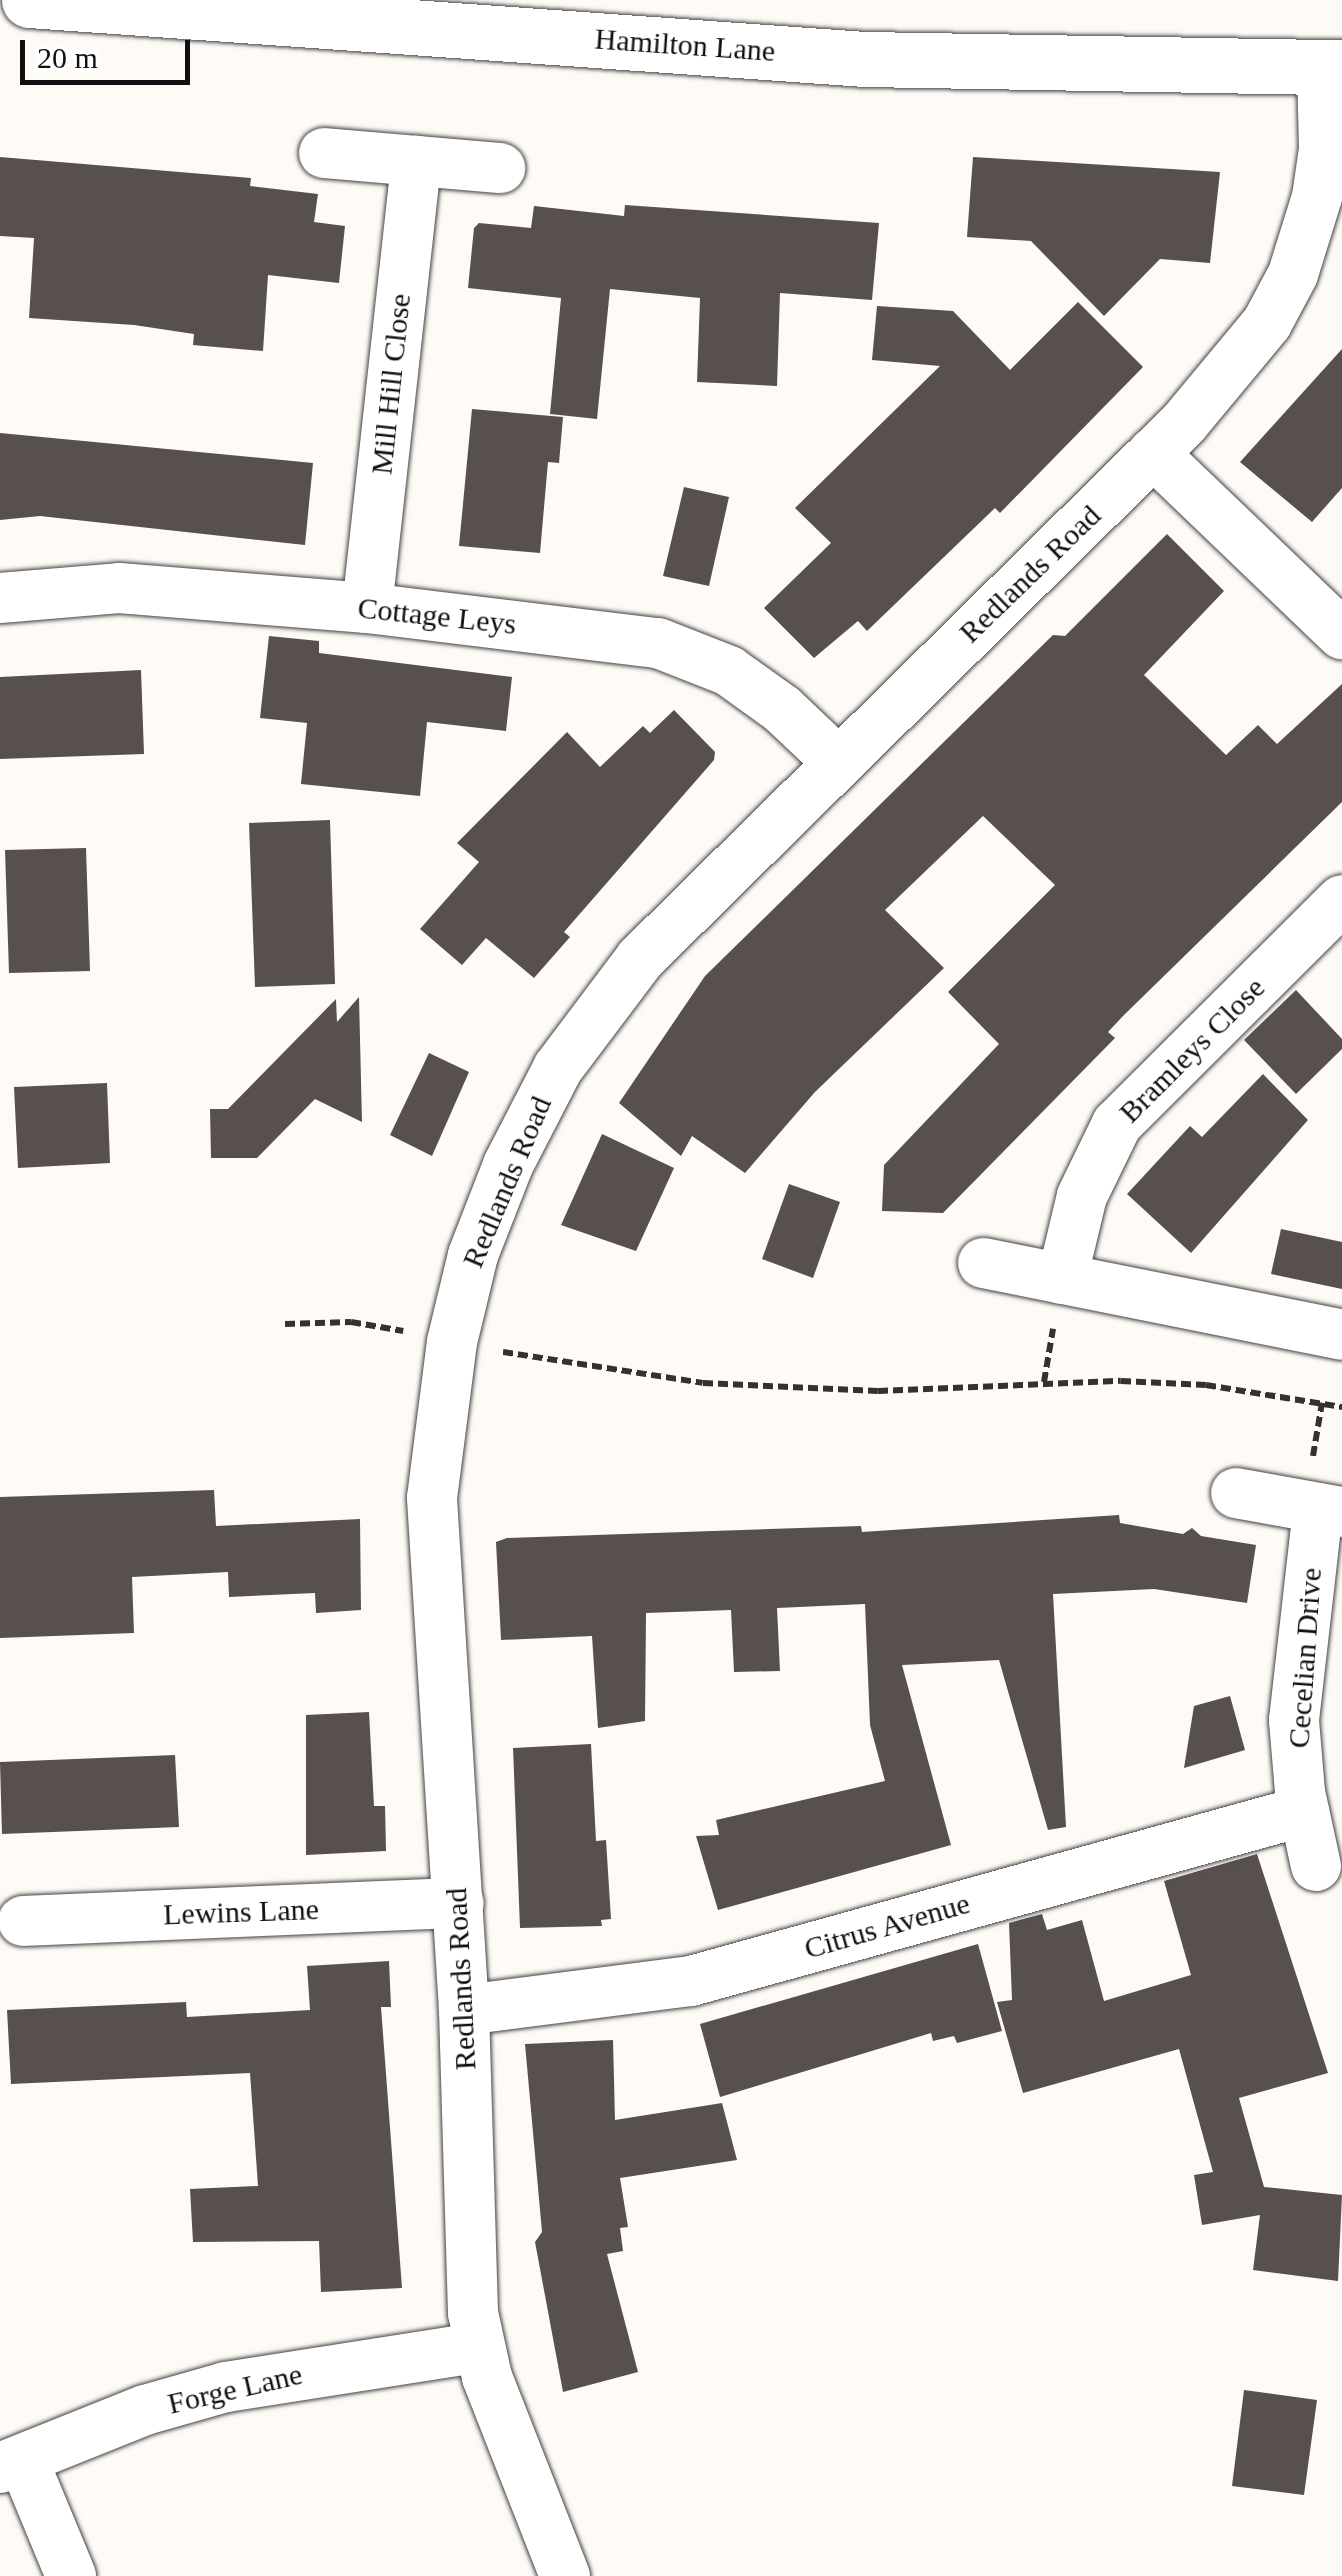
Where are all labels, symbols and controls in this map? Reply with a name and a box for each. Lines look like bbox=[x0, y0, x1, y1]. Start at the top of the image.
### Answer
scale bar bbox=[25, 20, 195, 82]
street label: Hamilton Lane bbox=[594, 21, 776, 69]
text: 20 m bbox=[37, 41, 98, 74]
street label: Mill Hill Close bbox=[364, 292, 418, 476]
street label: Redlands Road bbox=[952, 498, 1108, 650]
street label: Cottage Leys bbox=[356, 590, 518, 642]
street label: Bramleys Close bbox=[1112, 970, 1272, 1130]
street label: Redlands Road bbox=[455, 1091, 559, 1273]
street label: Cecelian Drive bbox=[1281, 1567, 1329, 1749]
street label: Citrus Avenue bbox=[799, 1885, 975, 1967]
street label: Redlands Road bbox=[438, 1887, 484, 2071]
street label: Lewins Lane bbox=[163, 1891, 319, 1933]
street label: Forge Lane bbox=[164, 2356, 306, 2422]

